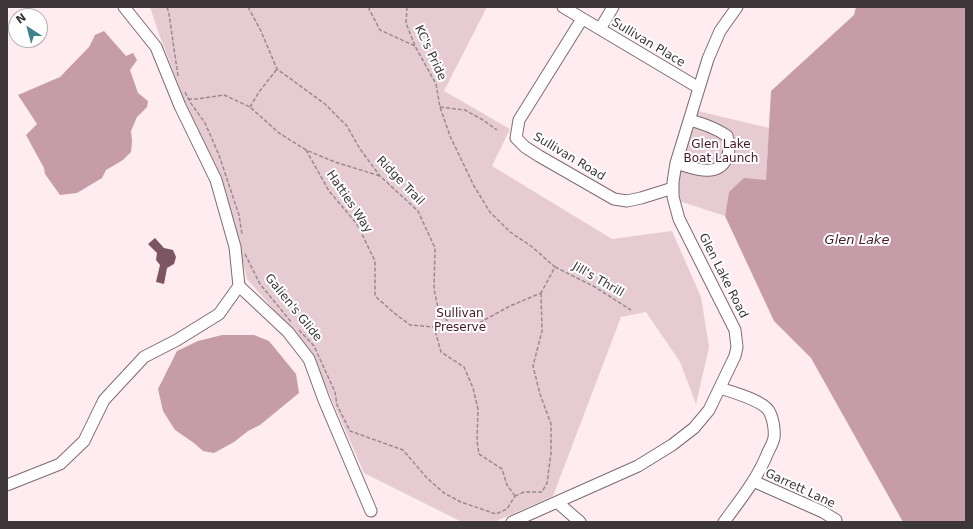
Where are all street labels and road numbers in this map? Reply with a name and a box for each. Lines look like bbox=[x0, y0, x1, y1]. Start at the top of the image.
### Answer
street label: Sullivan Place bbox=[609, 15, 687, 71]
street label: KC's Pride bbox=[411, 23, 449, 83]
street label: Sullivan Road bbox=[530, 130, 608, 184]
street label: Ridge Trail bbox=[373, 153, 427, 209]
street label: Hatties Way bbox=[323, 168, 375, 236]
street label: Glen Lake Road bbox=[695, 231, 751, 321]
street label: Jill's Thrill bbox=[570, 260, 626, 300]
street label: Galien's Glide bbox=[261, 271, 325, 345]
street label: Garrett Lane bbox=[763, 466, 837, 512]

